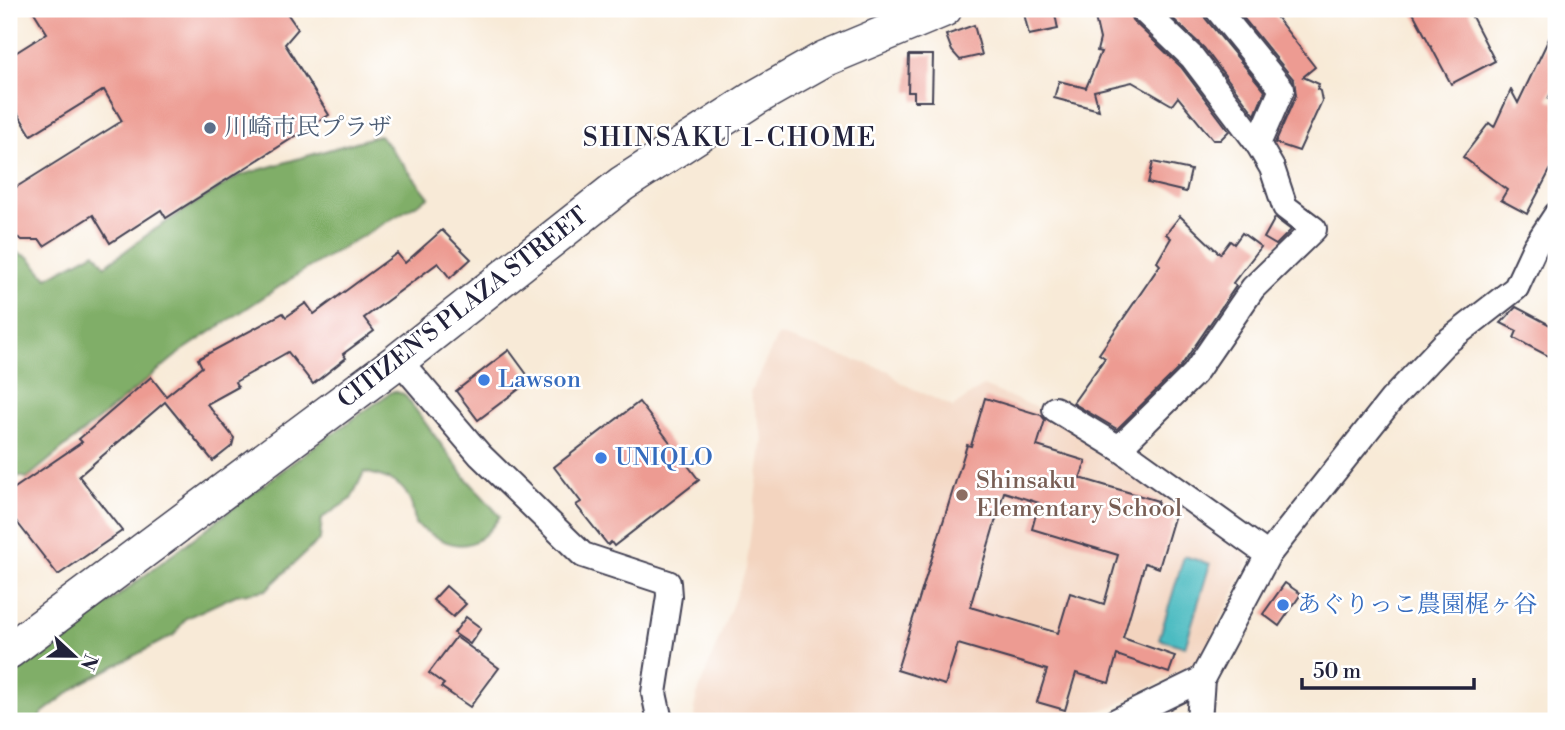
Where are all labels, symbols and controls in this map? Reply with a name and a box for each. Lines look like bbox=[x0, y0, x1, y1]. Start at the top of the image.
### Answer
place label: 川崎市民プラザ bbox=[224, 113, 392, 143]
marker: 川崎市民プラザ bbox=[202, 120, 218, 136]
district label: SHINSAKU 1-CHOME bbox=[583, 122, 877, 154]
street label: CITIZEN'S PLAZA STREET bbox=[332, 201, 594, 415]
place label: Lawson bbox=[498, 365, 581, 395]
marker: Lawson bbox=[476, 372, 492, 388]
place label: UNIQLO bbox=[615, 443, 713, 473]
marker: UNIQLO bbox=[593, 450, 609, 466]
place label: Shinsaku Elementary School bbox=[976, 466, 1182, 524]
marker: Shinsaku Elementary School bbox=[954, 487, 970, 503]
place label: あぐりっこ農園梶ヶ谷 bbox=[1297, 590, 1537, 620]
marker: あぐりっこ農園梶ヶ谷 bbox=[1275, 597, 1291, 613]
north arrow bbox=[38, 622, 108, 692]
scale bar bbox=[1302, 646, 1474, 690]
text: N bbox=[75, 651, 103, 673]
text: 50 m bbox=[1313, 659, 1361, 685]

